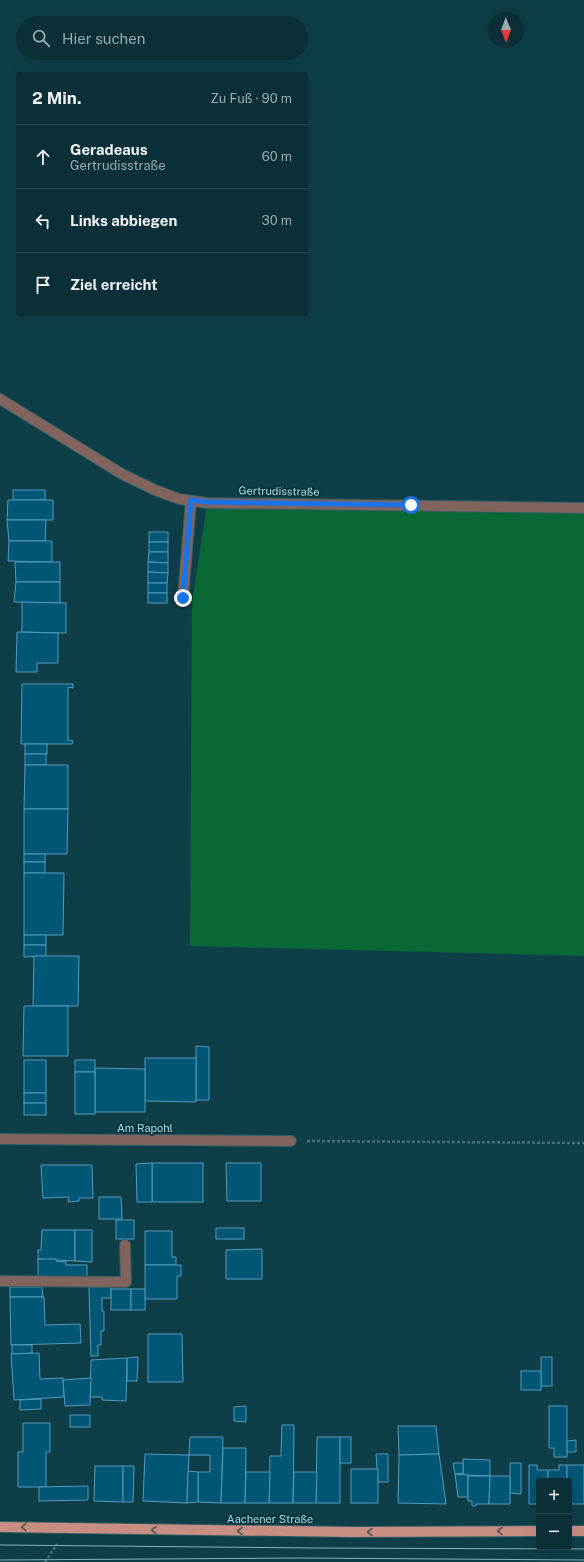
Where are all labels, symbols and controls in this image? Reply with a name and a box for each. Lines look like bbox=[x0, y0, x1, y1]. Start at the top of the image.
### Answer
north arrow bbox=[488, 12, 524, 48]
search box bbox=[16, 16, 308, 60]
icon: search bbox=[30, 27, 52, 49]
text: Hier suchen bbox=[62, 30, 145, 47]
text: 2 Min. bbox=[32, 88, 81, 108]
text: Zu Fuß · 90 m bbox=[211, 91, 292, 106]
text: Geradeaus bbox=[70, 141, 148, 158]
icon: ahead bbox=[32, 146, 54, 168]
text: 60 m bbox=[262, 149, 292, 164]
text: Gertrudisstraße bbox=[70, 158, 166, 173]
icon: left bbox=[32, 210, 54, 232]
text: Links abbiegen bbox=[70, 212, 177, 229]
text: 30 m bbox=[262, 213, 292, 228]
icon: arrive bbox=[32, 274, 54, 296]
text: Ziel erreicht bbox=[70, 276, 157, 293]
street label: Gertrudisstraße bbox=[238, 484, 320, 498]
route start bbox=[402, 496, 420, 514]
route end bbox=[174, 589, 192, 607]
street label: Am Rapohl bbox=[117, 1122, 173, 1134]
map controls bbox=[536, 1478, 572, 1550]
button: + bbox=[536, 1478, 572, 1514]
street label: Aachener Straße bbox=[227, 1513, 313, 1525]
button: − bbox=[536, 1514, 572, 1550]
one-way arrow bbox=[21, 1523, 27, 1531]
one-way arrow bbox=[151, 1525, 157, 1534]
one-way arrow bbox=[237, 1527, 243, 1535]
one-way arrow bbox=[497, 1527, 503, 1535]
one-way arrow bbox=[367, 1528, 373, 1536]

